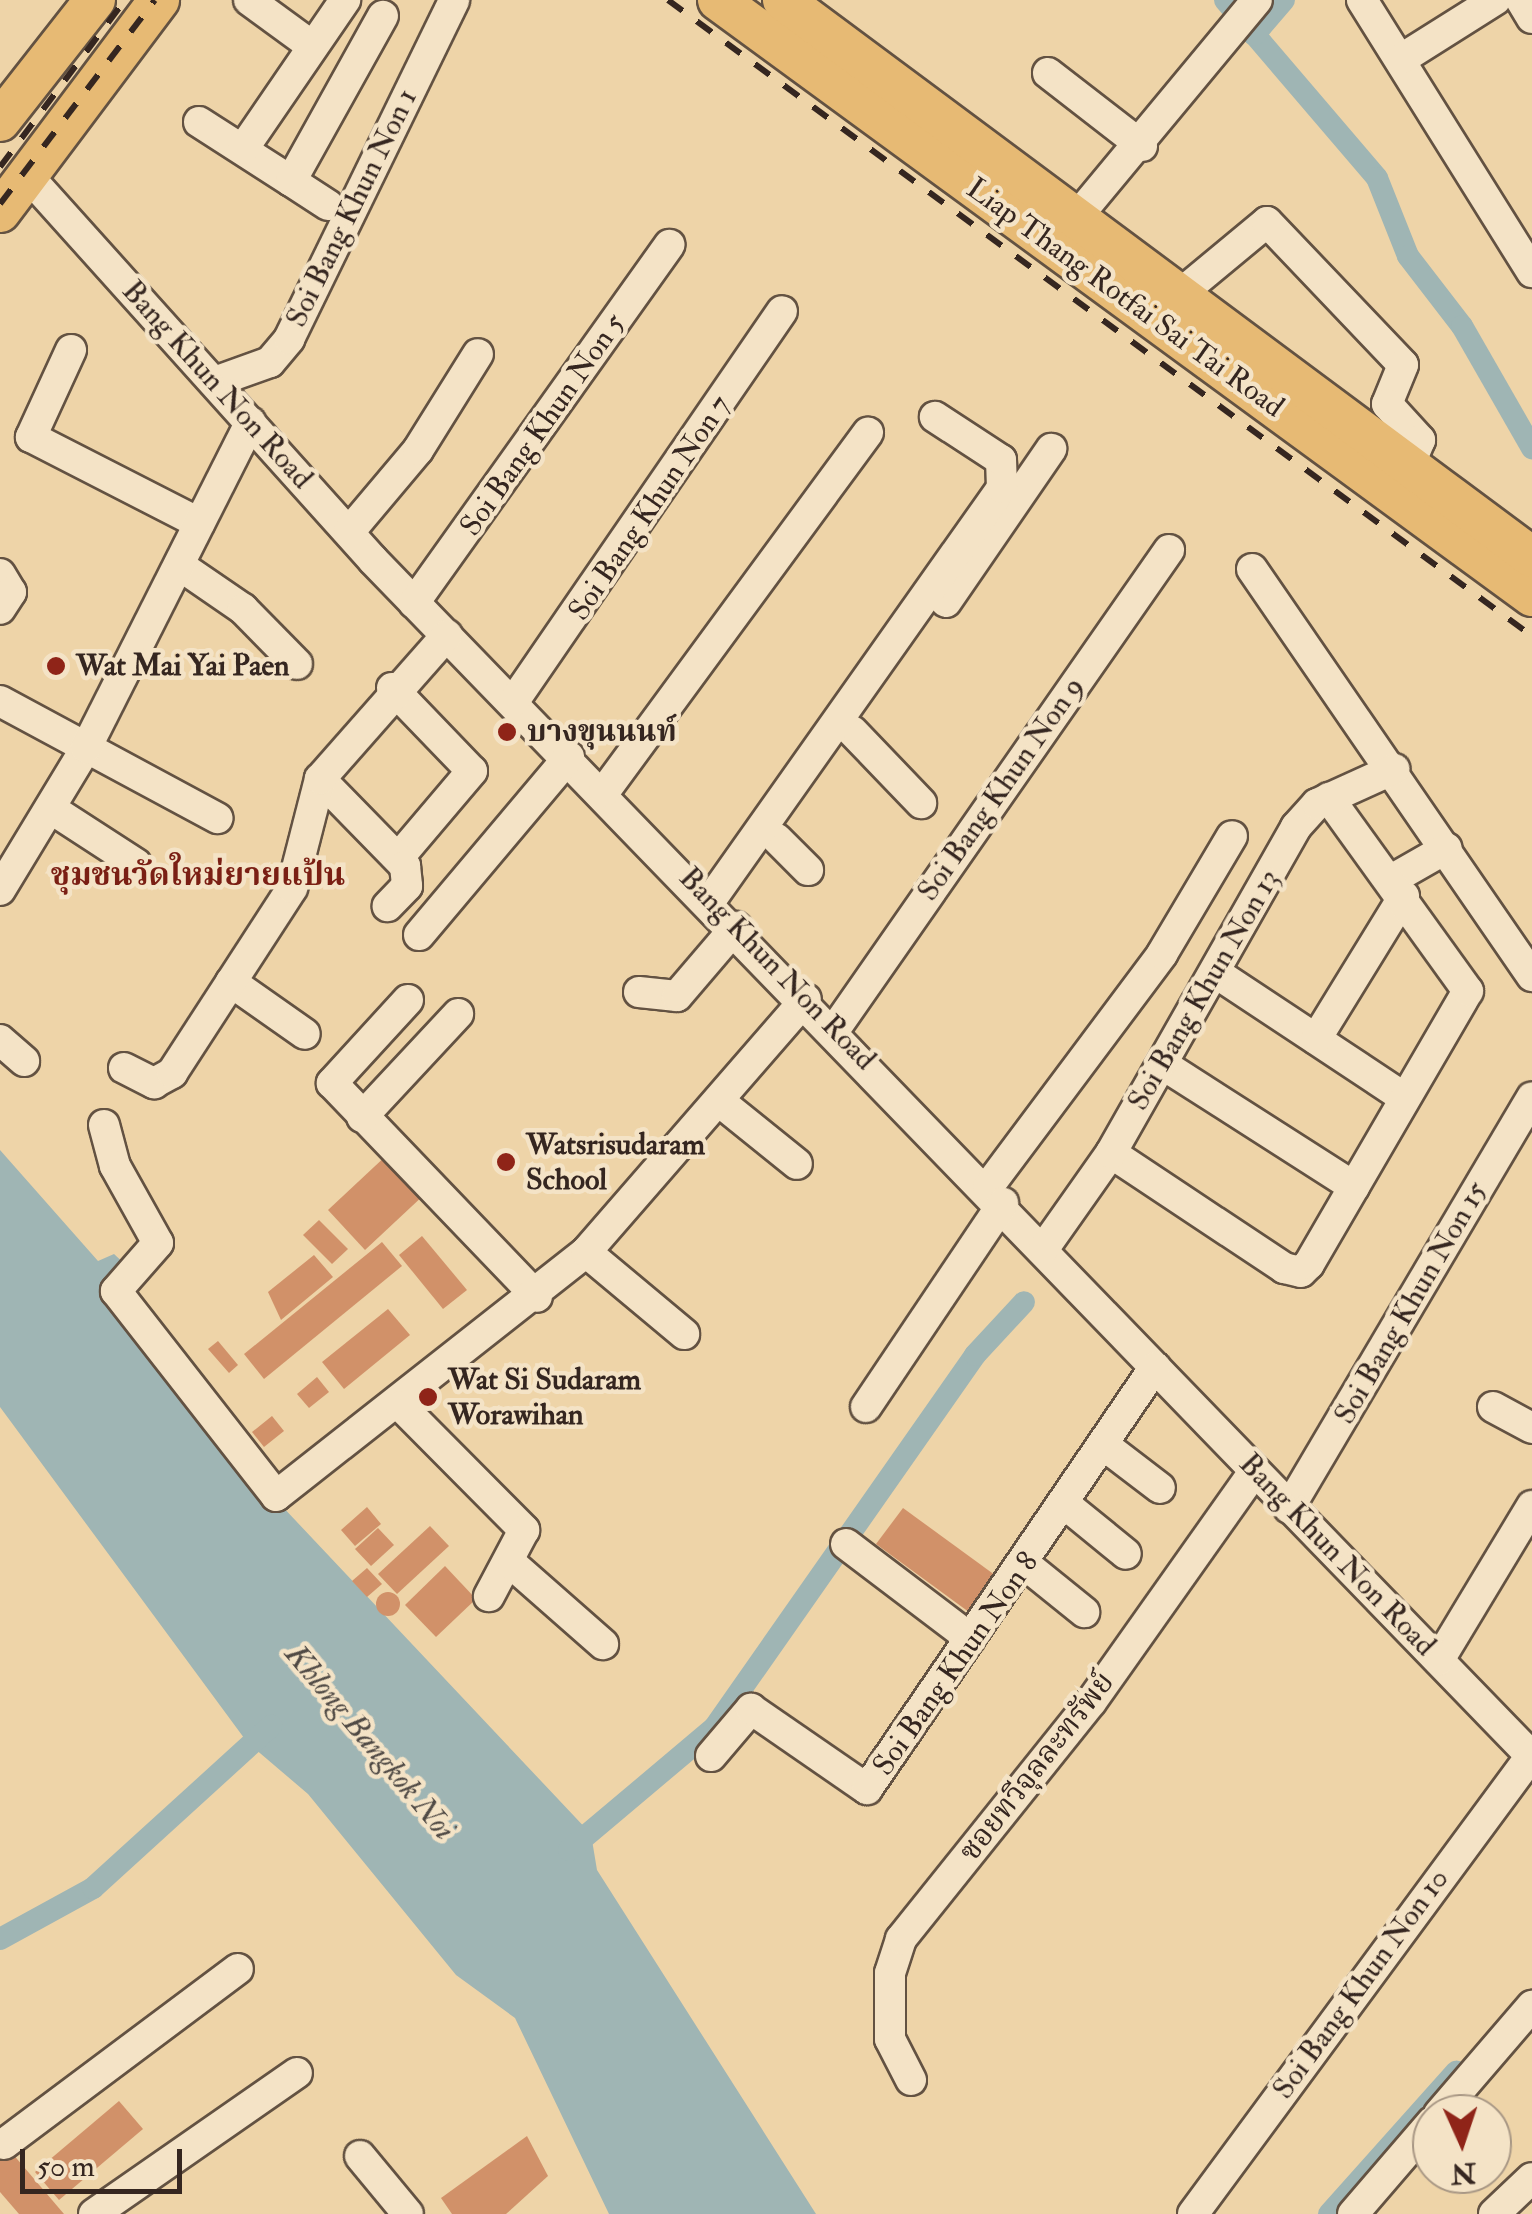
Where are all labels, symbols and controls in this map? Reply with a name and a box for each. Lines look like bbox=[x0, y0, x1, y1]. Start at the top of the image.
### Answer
street label: Soi Bang Khun Non 1 bbox=[279, 83, 425, 333]
street label: Liap Thang Rotfai Sai Tai Road bbox=[959, 171, 1291, 425]
street label: Bang Khun Non Road bbox=[114, 274, 320, 496]
street label: Soi Bang Khun Non 5 bbox=[453, 307, 633, 543]
street label: Soi Bang Khun Non 7 bbox=[561, 389, 739, 627]
place label: Wat Mai Yai Paen bbox=[76, 648, 289, 684]
marker: Wat Mai Yai Paen bbox=[45, 655, 67, 677]
street label: Soi Bang Khun Non 9 bbox=[910, 670, 1092, 908]
place label: บางขุนนนท์ bbox=[527, 714, 677, 750]
marker: บางขุนนนท์ bbox=[496, 721, 518, 743]
district label: ชุมชนวัดใหม่ยายแป้น bbox=[51, 856, 345, 894]
street label: Bang Khun Non Road bbox=[671, 860, 883, 1078]
street label: Soi Bang Khun Non 13 bbox=[1120, 863, 1288, 1117]
place label: Watsrisudaram School bbox=[526, 1127, 705, 1198]
marker: Watsrisudaram School bbox=[495, 1151, 517, 1173]
street label: Soi Bang Khun Non 15 bbox=[1327, 1175, 1495, 1431]
place label: Wat Si Sudaram Worawihan bbox=[448, 1362, 641, 1432]
marker: Wat Si Sudaram Worawihan bbox=[417, 1386, 439, 1408]
street label: Bang Khun Non Road bbox=[1231, 1446, 1443, 1664]
street label: Soi Bang Khun Non 8 bbox=[866, 1545, 1046, 1783]
water label: Khlong Bangkok Noi bbox=[277, 1636, 463, 1848]
street label: ซอยทวีจุลละทรัพย์ bbox=[952, 1665, 1122, 1869]
street label: Soi Bang Khun Non 10 bbox=[1265, 1862, 1457, 2106]
north arrow bbox=[1412, 2094, 1512, 2194]
scale bar bbox=[25, 2129, 188, 2191]
text: 50 m bbox=[37, 2148, 95, 2185]
text: N bbox=[1450, 2154, 1477, 2191]

